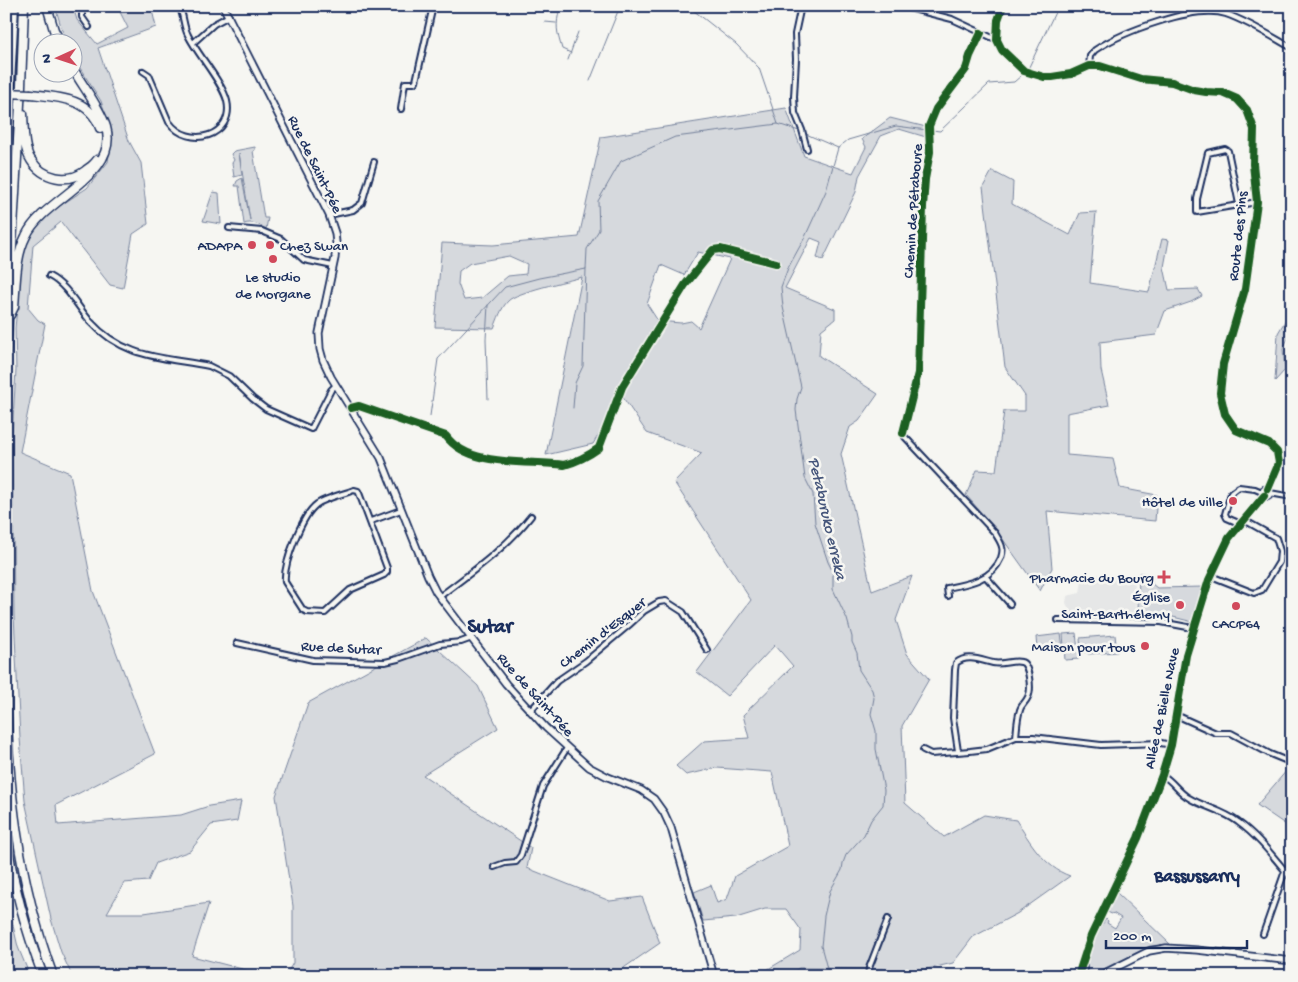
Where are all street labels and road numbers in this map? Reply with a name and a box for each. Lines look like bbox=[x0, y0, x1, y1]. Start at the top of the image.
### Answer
street label: Rue de Saint-Pée bbox=[283, 113, 346, 217]
street label: Chemin de Pétaboure bbox=[900, 143, 928, 279]
street label: Route des Pins bbox=[1225, 190, 1253, 282]
street label: Chemin d'Esquer bbox=[556, 593, 651, 673]
street label: Rue de Sutar bbox=[300, 638, 383, 660]
street label: Allée de Bielle Nave bbox=[1141, 646, 1185, 771]
street label: Rue de Saint-Pée bbox=[492, 650, 577, 741]

